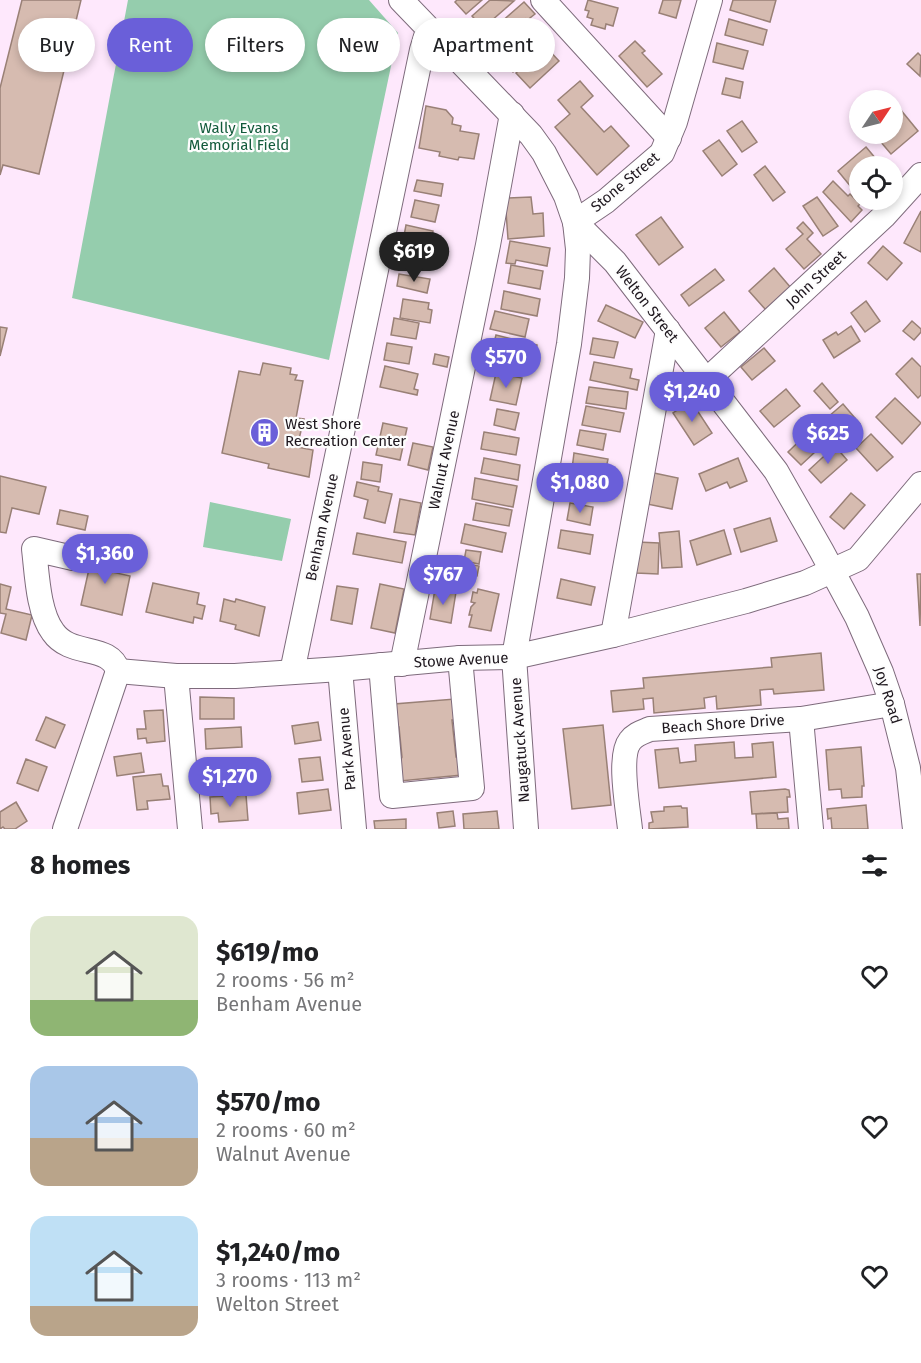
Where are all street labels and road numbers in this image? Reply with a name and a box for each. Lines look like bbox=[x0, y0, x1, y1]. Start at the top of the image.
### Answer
street label: Stone Street bbox=[587, 148, 663, 216]
street label: John Street bbox=[782, 246, 850, 311]
street label: Welton Street bbox=[612, 262, 683, 346]
street label: Walnut Avenue bbox=[425, 409, 463, 511]
street label: Benham Avenue bbox=[302, 471, 342, 583]
street label: Stowe Avenue bbox=[413, 649, 509, 671]
street label: Joy Road bbox=[870, 664, 906, 726]
street label: Naugatuck Avenue bbox=[507, 677, 533, 803]
street label: Park Avenue bbox=[334, 707, 360, 791]
street label: Beach Shore Drive bbox=[661, 711, 785, 737]

